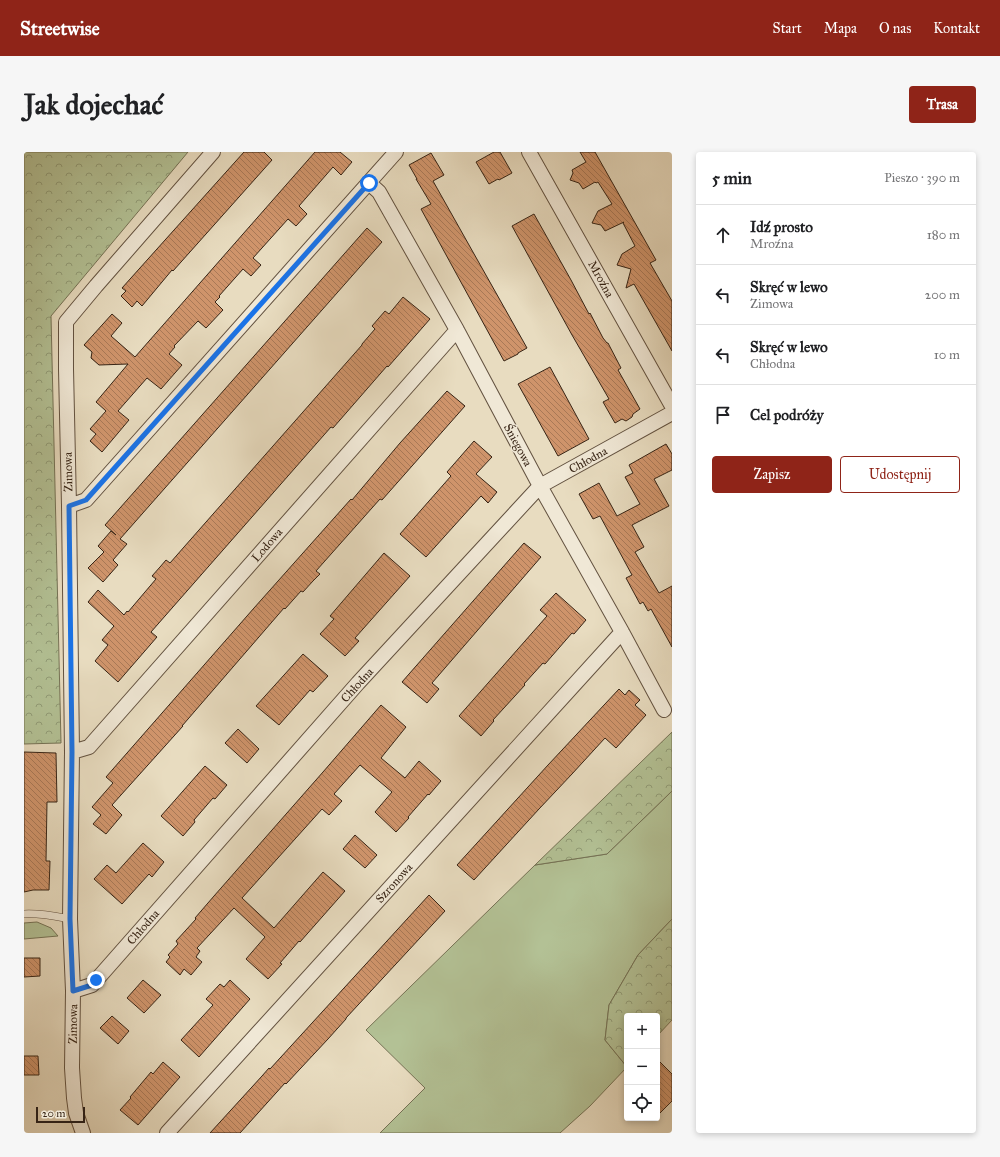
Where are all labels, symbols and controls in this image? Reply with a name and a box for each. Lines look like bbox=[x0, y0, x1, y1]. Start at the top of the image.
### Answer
text: Streetwise bbox=[20, 17, 100, 40]
text: Start bbox=[773, 20, 802, 37]
text: Mapa bbox=[824, 20, 857, 37]
text: O nas bbox=[879, 20, 911, 37]
text: Kontakt bbox=[933, 20, 980, 37]
button: Trasa bbox=[909, 86, 976, 123]
text: Jak dojechać bbox=[24, 87, 163, 122]
text: 5 min bbox=[712, 168, 752, 189]
text: Pieszo · 390 m bbox=[884, 170, 960, 186]
route start bbox=[360, 174, 378, 192]
text: Idź prosto bbox=[750, 218, 813, 236]
icon: ahead bbox=[712, 224, 734, 246]
text: 180 m bbox=[927, 227, 960, 243]
text: Mroźna bbox=[750, 236, 793, 252]
street label: Mroźna bbox=[585, 258, 617, 301]
text: Skręć w lewo bbox=[750, 278, 828, 296]
icon: left bbox=[712, 284, 734, 306]
text: 200 m bbox=[925, 287, 960, 303]
text: Zimowa bbox=[750, 296, 793, 312]
text: Skręć w lewo bbox=[750, 338, 828, 356]
icon: left bbox=[712, 344, 734, 366]
text: 10 m bbox=[934, 347, 960, 363]
text: Chłodna bbox=[750, 356, 795, 372]
icon: arrive bbox=[712, 404, 734, 426]
text: Cel podróży bbox=[750, 406, 824, 424]
street label: Śniegowa bbox=[500, 420, 537, 470]
street label: Chłodna bbox=[566, 443, 610, 476]
street label: Zimowa bbox=[61, 451, 75, 492]
button: Zapisz bbox=[712, 456, 832, 493]
button: Udostępnij bbox=[840, 456, 960, 493]
street label: Lodowa bbox=[249, 525, 286, 565]
street label: Chłodna bbox=[338, 664, 377, 705]
street label: Szronowa bbox=[373, 860, 416, 906]
street label: Chłodna bbox=[124, 906, 163, 947]
route end bbox=[87, 971, 105, 989]
street label: Zimowa bbox=[66, 1003, 80, 1044]
map controls bbox=[624, 1013, 660, 1121]
button: + bbox=[624, 1013, 660, 1049]
button: − bbox=[624, 1049, 660, 1085]
button: locate bbox=[624, 1085, 660, 1121]
scale bar bbox=[36, 1105, 85, 1124]
text: 20 m bbox=[42, 1107, 65, 1120]

